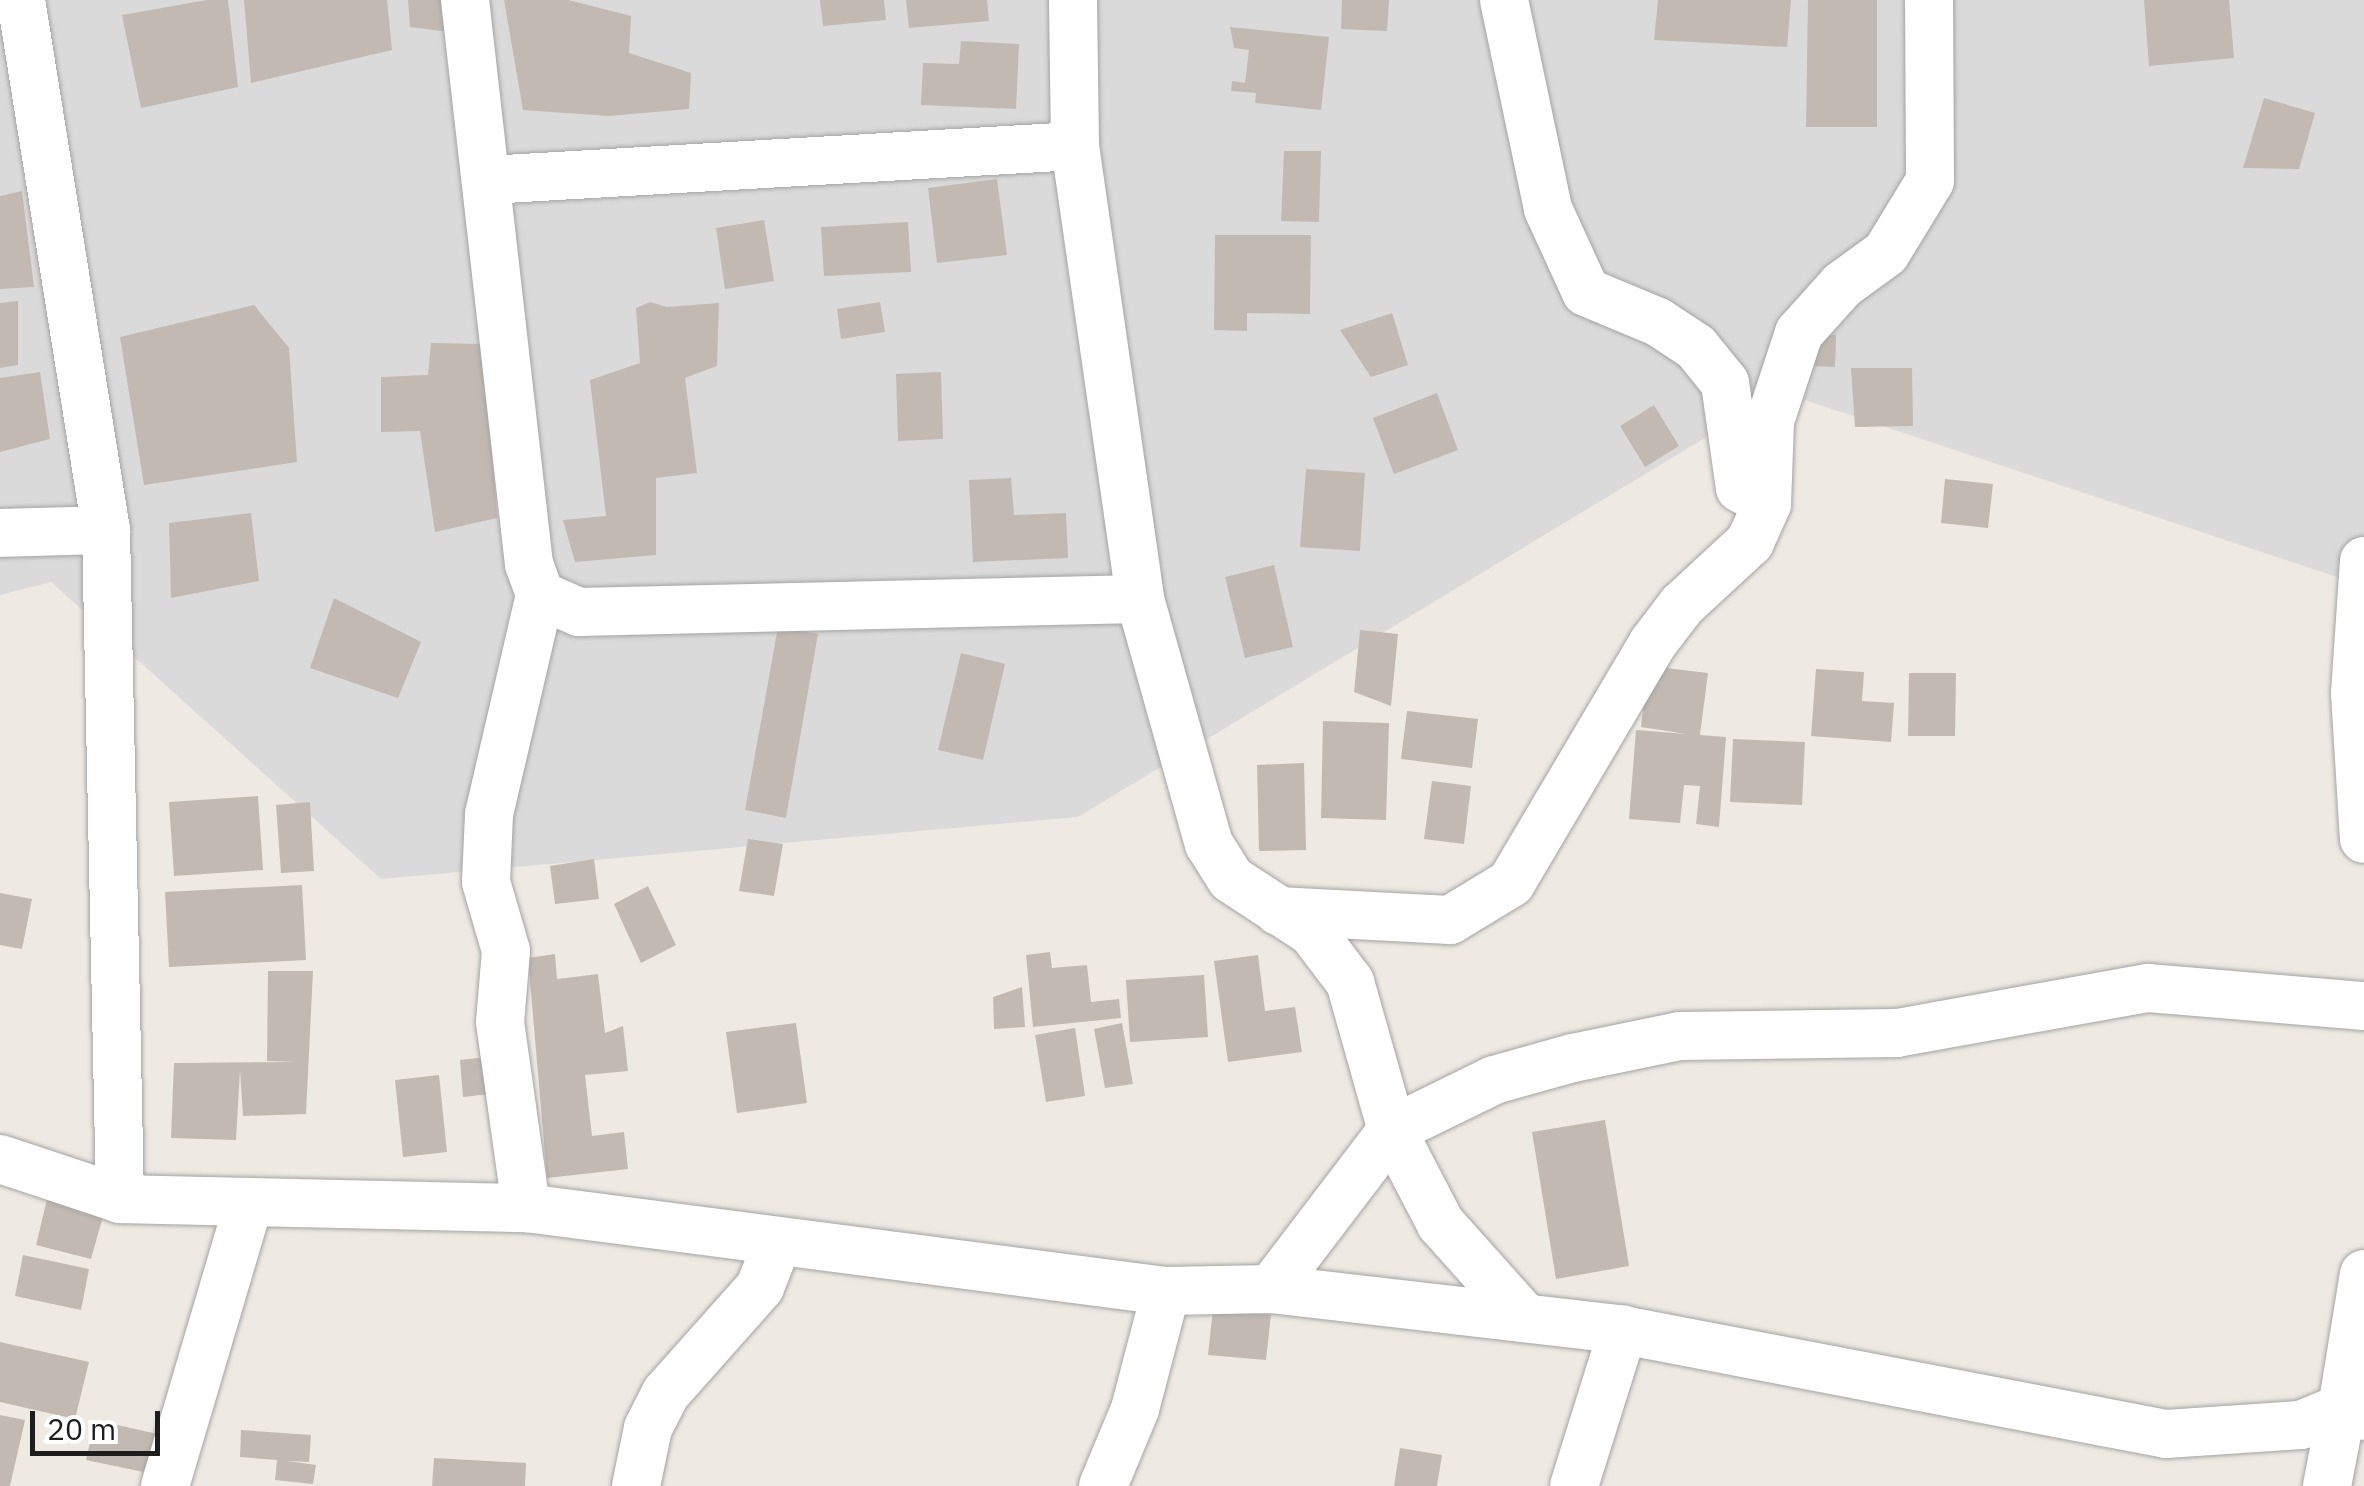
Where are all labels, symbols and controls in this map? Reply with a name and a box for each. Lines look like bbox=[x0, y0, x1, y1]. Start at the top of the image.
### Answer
scale bar bbox=[35, 1391, 165, 1453]
text: 20 m bbox=[47, 1409, 116, 1448]

